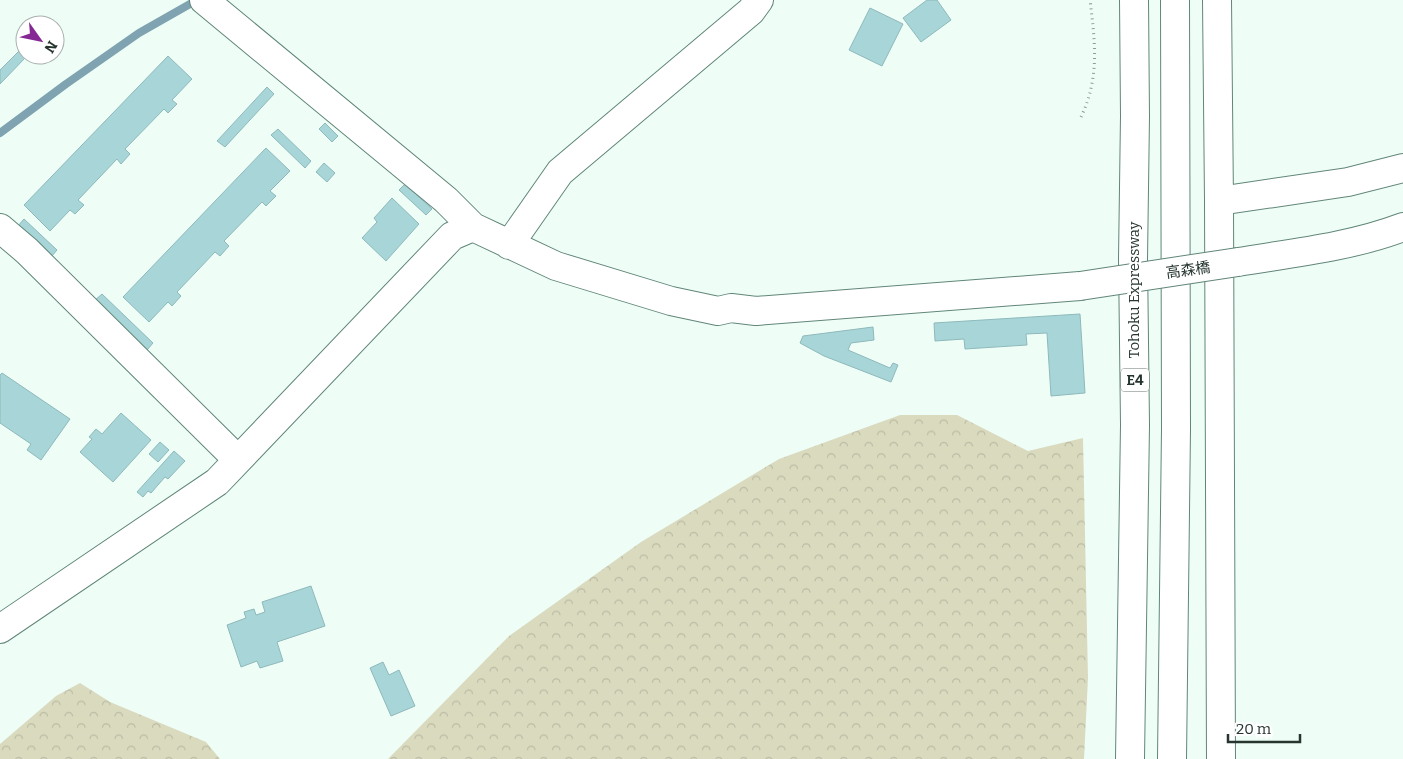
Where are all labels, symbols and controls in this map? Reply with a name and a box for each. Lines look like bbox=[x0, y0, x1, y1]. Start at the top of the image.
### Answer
north arrow bbox=[15, 15, 65, 65]
text: N bbox=[40, 38, 61, 56]
street label: Tohoku Expressway bbox=[1125, 221, 1143, 359]
street label: 高森橋 bbox=[1164, 258, 1212, 282]
road number: E4 bbox=[1121, 368, 1149, 392]
scale bar bbox=[1228, 712, 1300, 744]
text: 20 m bbox=[1236, 720, 1272, 738]

